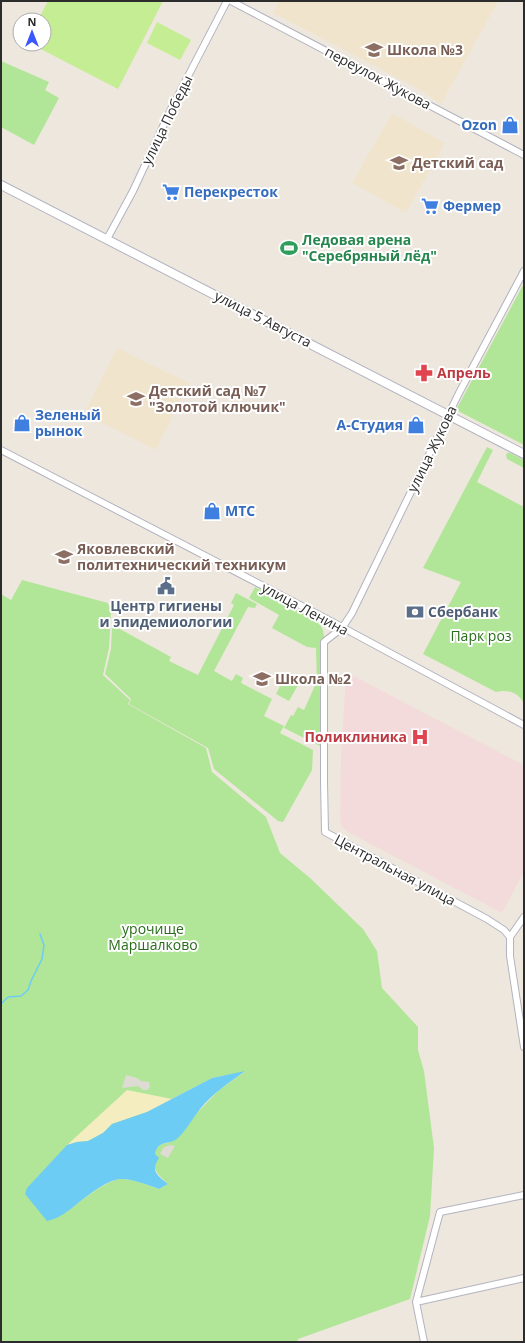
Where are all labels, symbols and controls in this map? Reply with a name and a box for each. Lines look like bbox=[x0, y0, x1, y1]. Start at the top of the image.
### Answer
north arrow bbox=[12, 12, 52, 52]
text: N bbox=[28, 14, 36, 29]
school or university icon: Школа №3 bbox=[364, 40, 384, 60]
place label: Школа №3 bbox=[387, 40, 463, 59]
street label: переулок Жукова bbox=[322, 42, 435, 114]
street label: улица Победы bbox=[137, 72, 197, 168]
place label: Ozon bbox=[461, 115, 497, 134]
shop icon: Ozon bbox=[500, 115, 520, 135]
school or university icon: Детский сад bbox=[389, 153, 409, 173]
place label: Детский сад bbox=[412, 153, 504, 172]
supermarket icon: Перекресток bbox=[161, 182, 181, 202]
place label: Перекресток bbox=[184, 182, 278, 201]
supermarket icon: Фермер bbox=[420, 196, 440, 216]
place label: Фермер bbox=[443, 196, 501, 215]
place label: Ледовая арена "Серебряный лёд" bbox=[302, 230, 437, 265]
sports icon: Ледовая арена "Серебряный лёд" bbox=[279, 238, 299, 258]
street label: улица 5 Августа bbox=[211, 286, 315, 351]
pharmacy icon: Апрель bbox=[414, 363, 434, 383]
place label: Апрель bbox=[437, 363, 491, 382]
place label: Детский сад №7 "Золотой ключик" bbox=[149, 381, 286, 416]
school or university icon: Детский сад №7 "Золотой ключик" bbox=[126, 389, 146, 409]
street label: улица Жукова bbox=[402, 402, 461, 495]
place label: Зеленый рынок bbox=[35, 405, 101, 440]
shop icon: Зеленый рынок bbox=[12, 413, 32, 433]
place label: А-Студия bbox=[337, 415, 403, 434]
shop icon: А-Студия bbox=[406, 415, 426, 435]
shop icon: МТС bbox=[202, 501, 222, 521]
place label: МТС bbox=[225, 501, 255, 520]
place label: Яковлевский политехнический техникум bbox=[76, 539, 286, 574]
school or university icon: Яковлевский политехнический техникум bbox=[54, 547, 74, 567]
public building icon: Центр гигиены и эпидемиологии bbox=[156, 576, 176, 596]
street label: улица Ленина bbox=[258, 578, 352, 640]
place label: Центр гигиены и эпидемиологии bbox=[100, 596, 232, 631]
bank icon: Сбербанк bbox=[405, 602, 425, 622]
place label: Сбербанк bbox=[428, 602, 498, 621]
park label: Парк роз bbox=[450, 626, 512, 645]
school or university icon: Школа №2 bbox=[252, 669, 272, 689]
place label: Школа №2 bbox=[275, 669, 351, 688]
place label: Поликлиника bbox=[305, 727, 407, 746]
hospital icon: Поликлиника bbox=[410, 727, 430, 747]
street label: Центральная улица bbox=[331, 830, 459, 910]
park label: урочище Маршалково bbox=[108, 919, 198, 954]

